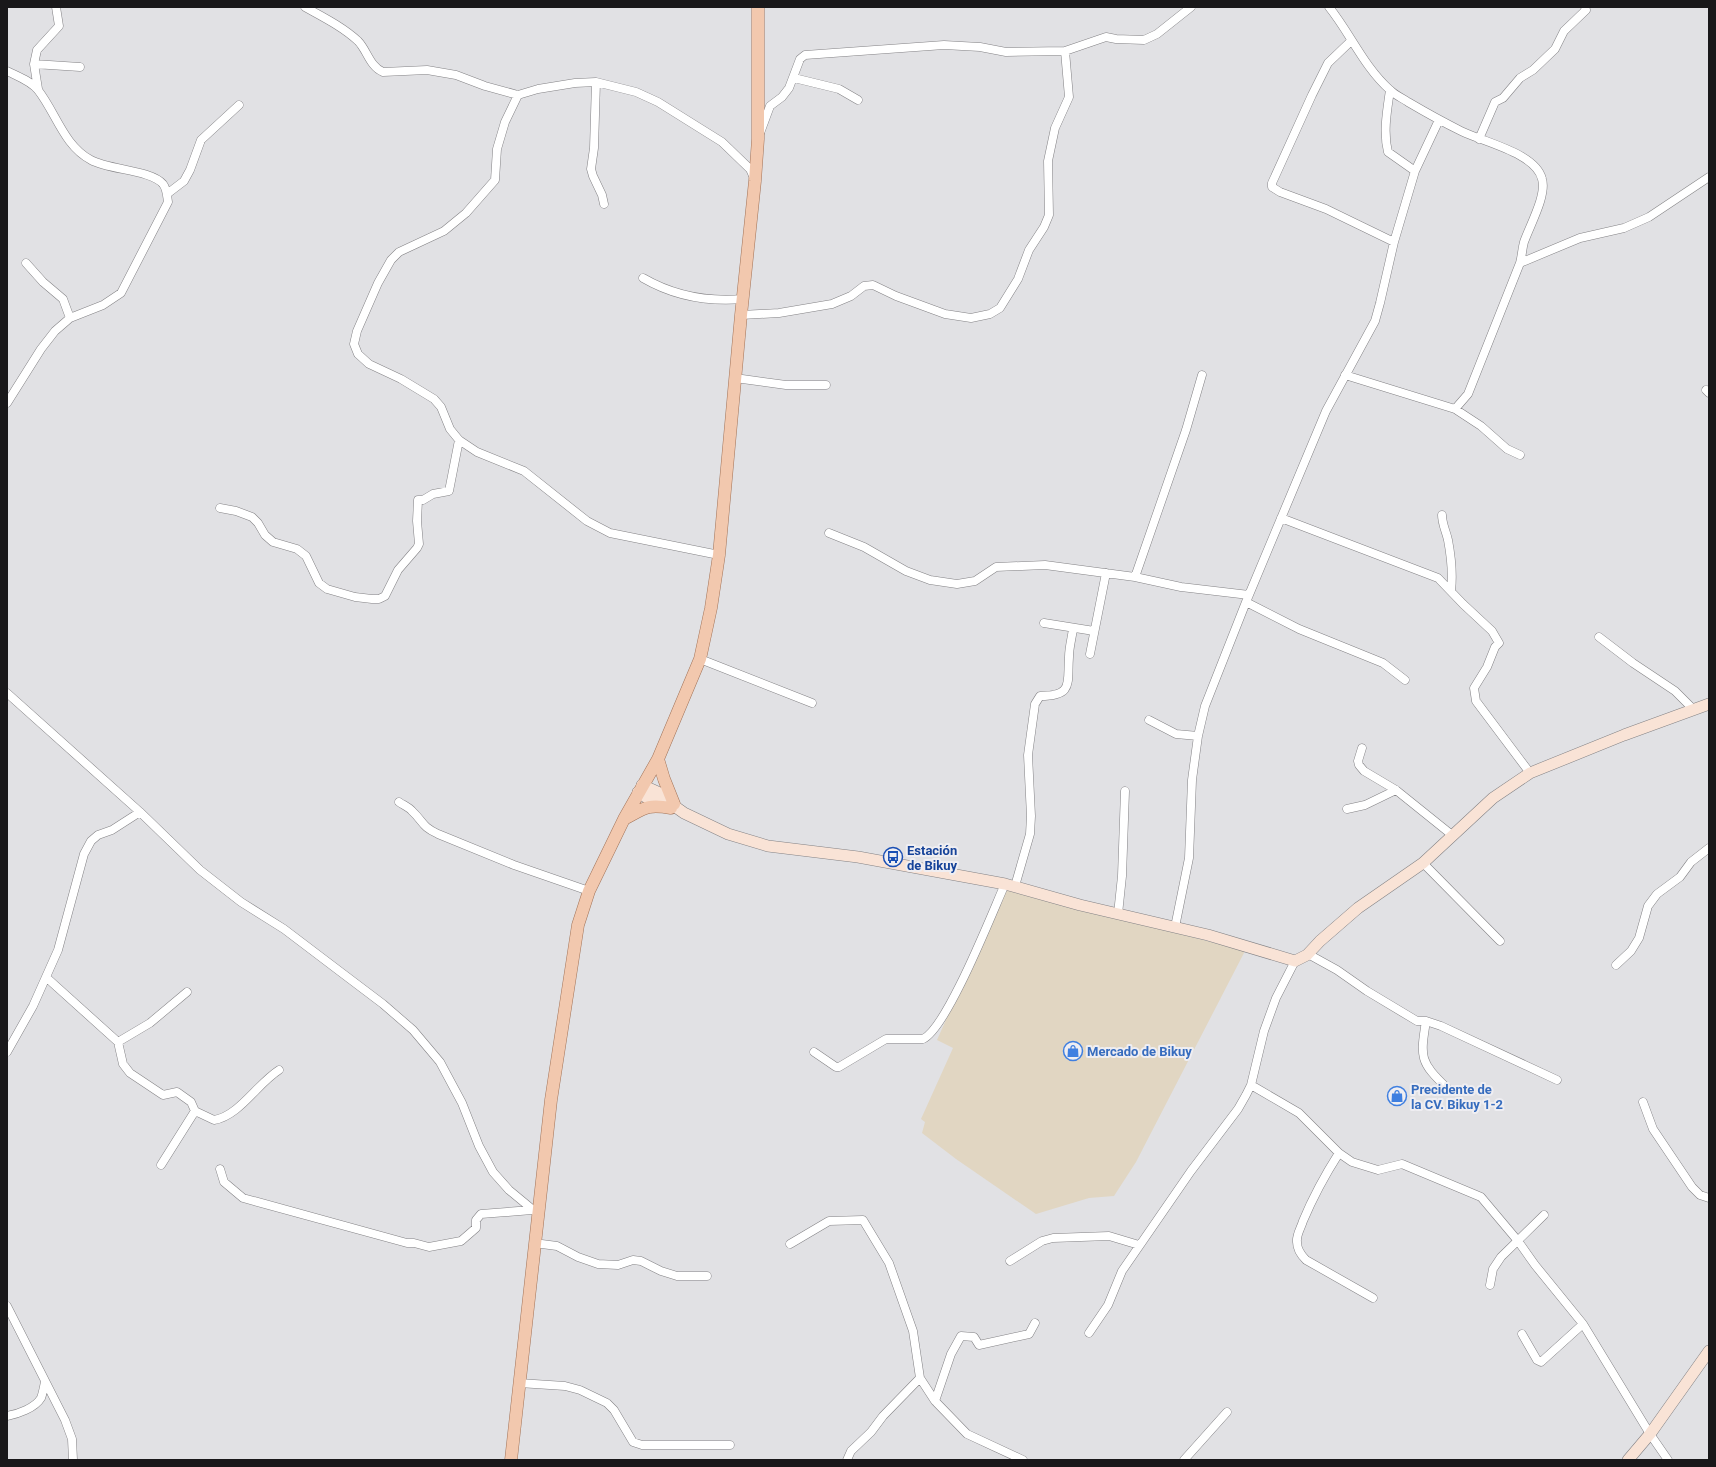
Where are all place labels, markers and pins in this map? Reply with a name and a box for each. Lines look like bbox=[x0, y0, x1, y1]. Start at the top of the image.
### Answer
place label: Estación de Bikuy bbox=[907, 843, 958, 873]
bus stop icon: Estación de Bikuy bbox=[882, 846, 904, 868]
shop icon: Mercado de Bikuy bbox=[1062, 1040, 1084, 1062]
place label: Mercado de Bikuy bbox=[1087, 1044, 1192, 1059]
place label: Precidente de la CV. Bikuy 1-2 bbox=[1411, 1082, 1503, 1112]
shop icon: Precidente de la CV. Bikuy 1-2 bbox=[1386, 1085, 1408, 1107]

